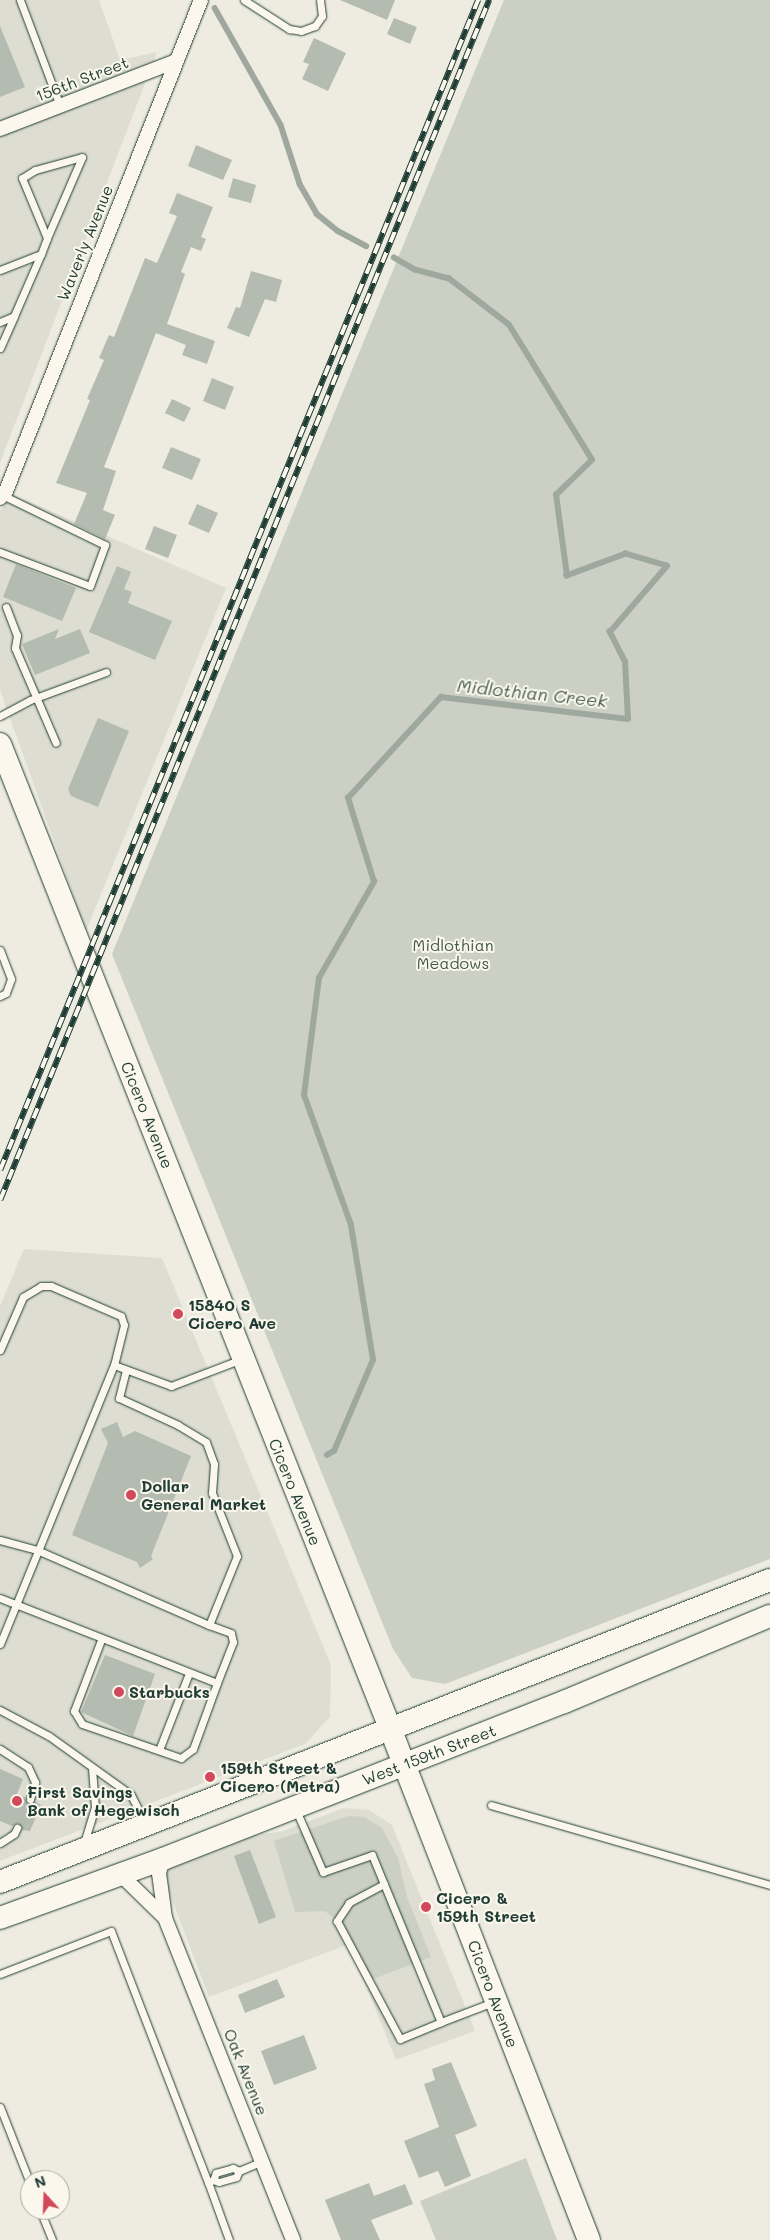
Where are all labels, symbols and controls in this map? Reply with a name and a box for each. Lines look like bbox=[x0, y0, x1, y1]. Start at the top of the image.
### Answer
street label: 156th Street bbox=[33, 52, 131, 106]
street label: Waverly Avenue bbox=[53, 182, 117, 304]
water label: Midlothian Creek bbox=[456, 674, 608, 712]
park label: Midlothian Meadows bbox=[412, 935, 494, 973]
street label: Cicero Avenue bbox=[117, 1059, 177, 1171]
place label: 15840 S Cicero Ave bbox=[188, 1295, 276, 1333]
marker: 15840 S Cicero Ave bbox=[172, 1308, 184, 1320]
street label: Cicero Avenue bbox=[265, 1436, 325, 1548]
place label: Dollar General Market bbox=[141, 1476, 266, 1514]
marker: Dollar General Market bbox=[125, 1489, 137, 1501]
place label: Starbucks bbox=[129, 1682, 210, 1702]
marker: Starbucks bbox=[113, 1686, 125, 1698]
street label: West 159th Street bbox=[359, 1721, 499, 1789]
place label: 159th Street & Cicero (Metra) bbox=[220, 1758, 340, 1796]
marker: 159th Street & Cicero (Metra) bbox=[204, 1771, 216, 1783]
place label: First Savings Bank of Hegewisch bbox=[27, 1782, 180, 1820]
marker: First Savings Bank of Hegewisch bbox=[11, 1795, 23, 1807]
place label: Cicero & 159th Street bbox=[436, 1888, 536, 1926]
marker: Cicero & 159th Street bbox=[420, 1901, 432, 1913]
street label: Cicero Avenue bbox=[464, 1938, 522, 2050]
street label: Oak Avenue bbox=[220, 2026, 272, 2118]
north arrow bbox=[20, 2170, 70, 2220]
text: N bbox=[32, 2171, 48, 2192]

